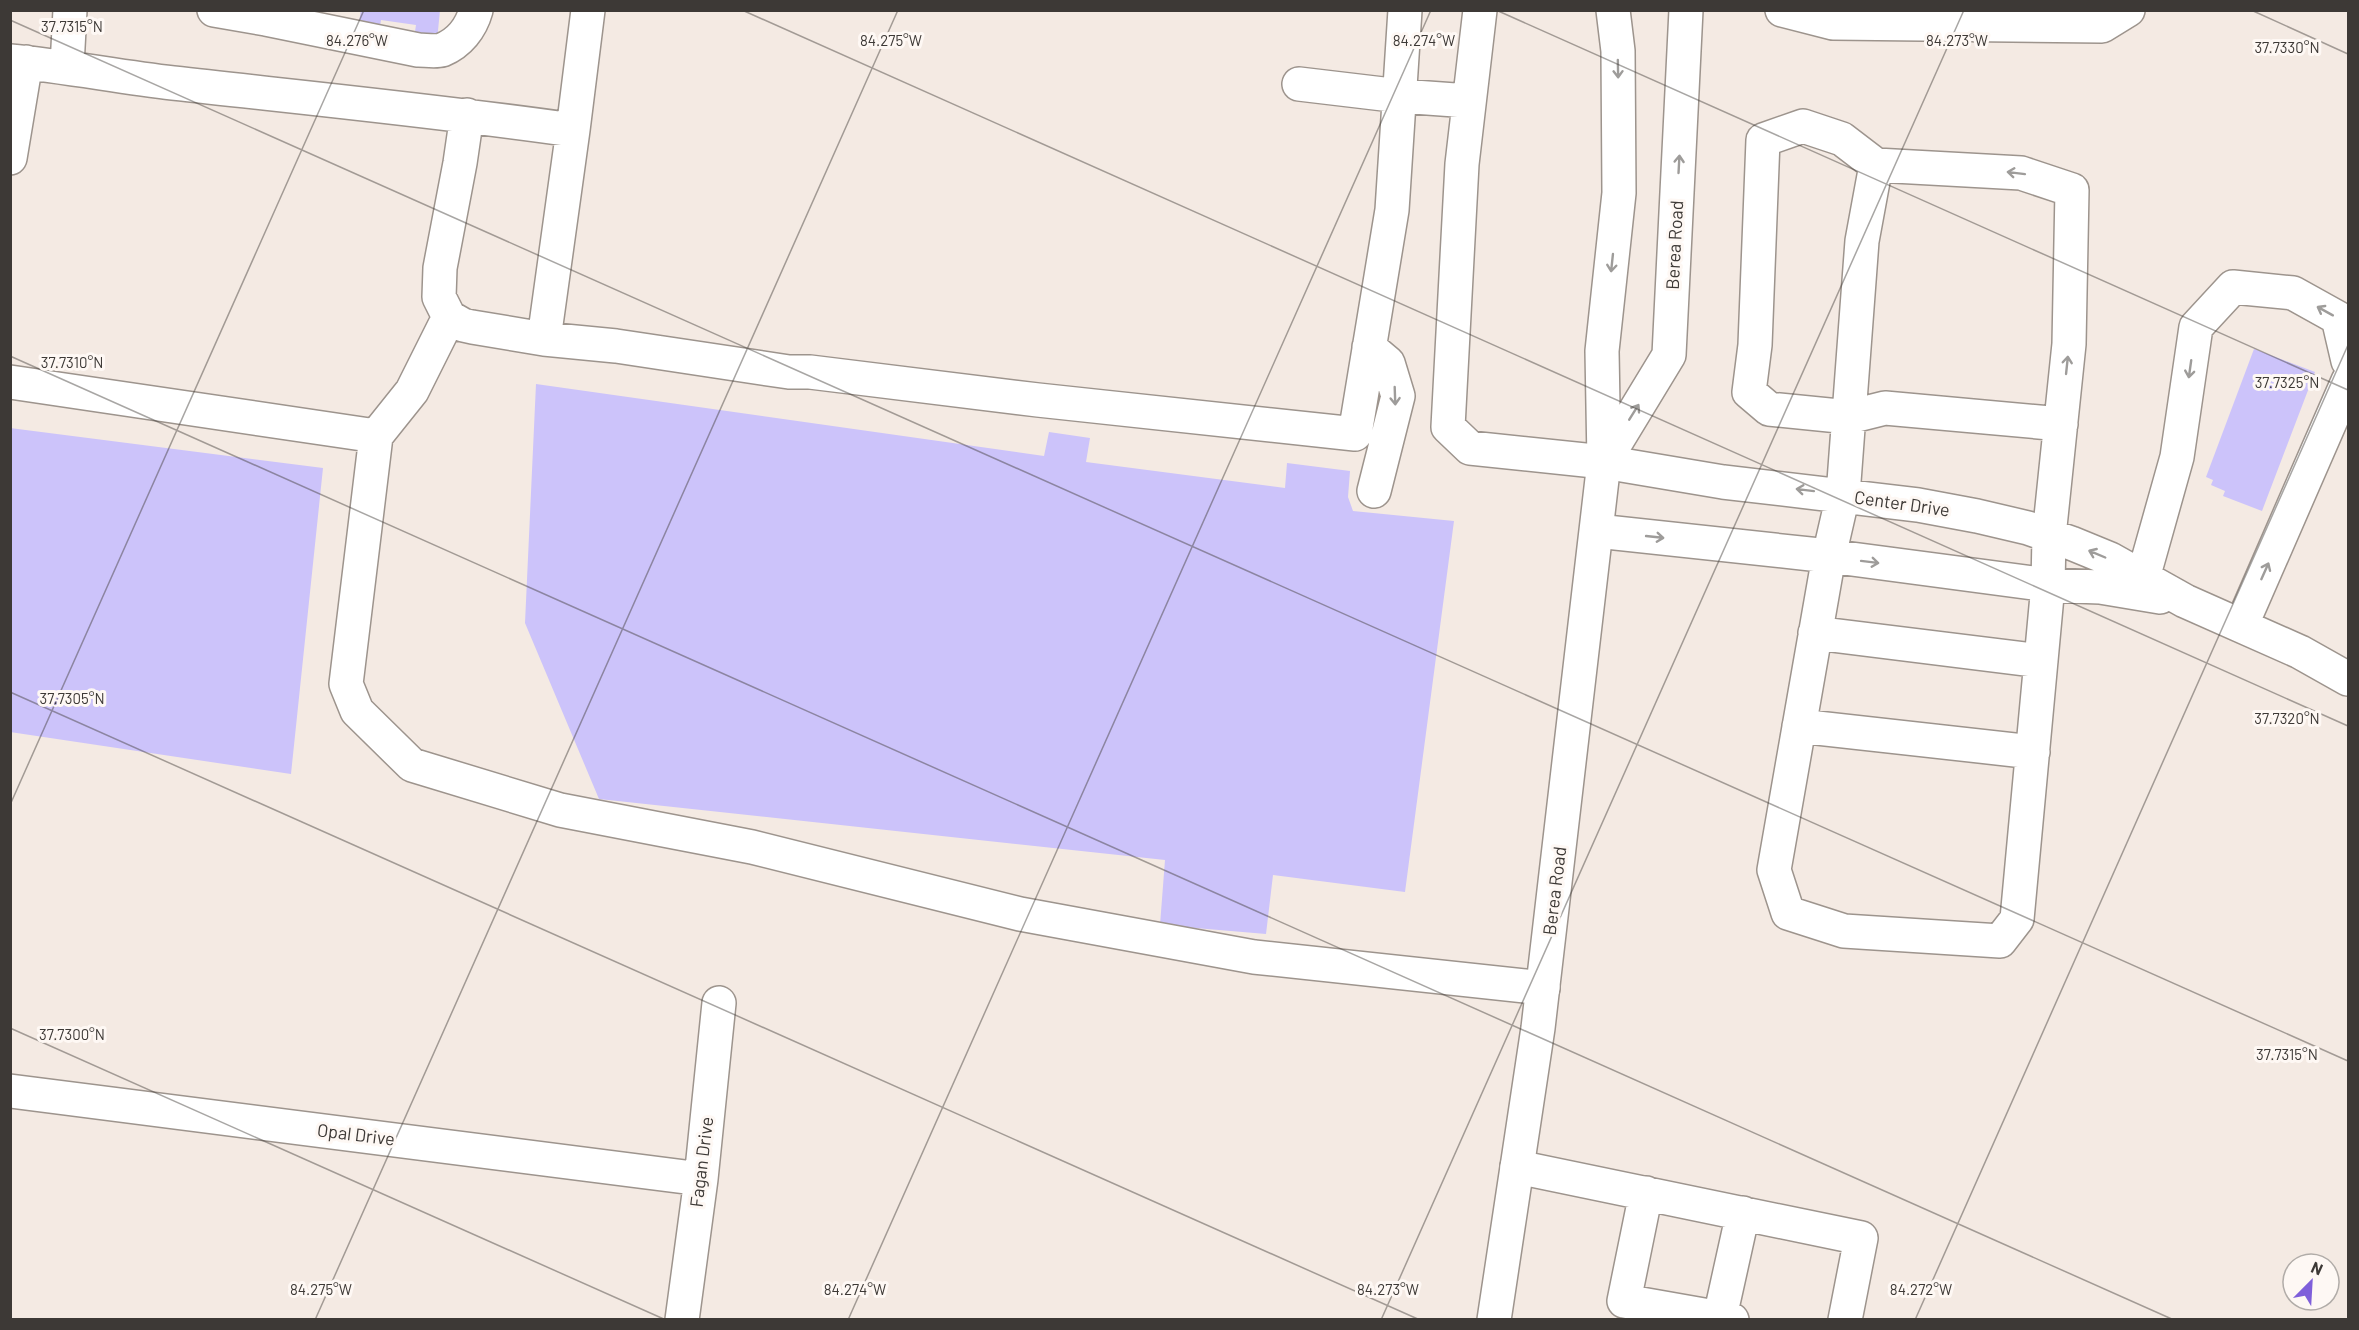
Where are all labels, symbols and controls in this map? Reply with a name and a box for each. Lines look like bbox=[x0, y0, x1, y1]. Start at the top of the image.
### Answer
text: 37.7315°N bbox=[41, 17, 103, 35]
text: 84.276°W bbox=[326, 31, 388, 49]
text: 84.275°W bbox=[860, 31, 922, 49]
text: 84.274°W bbox=[1393, 31, 1455, 49]
text: 84.273°W bbox=[1926, 31, 1988, 49]
text: 37.7330°N bbox=[2254, 38, 2320, 56]
one-way arrow bbox=[1612, 58, 1624, 78]
one-way arrow bbox=[1673, 155, 1684, 175]
one-way arrow bbox=[2007, 168, 2026, 179]
street label: Berea Road bbox=[1661, 200, 1687, 290]
one-way arrow bbox=[1606, 253, 1617, 273]
one-way arrow bbox=[2317, 305, 2335, 316]
text: 37.7310°N bbox=[41, 353, 103, 371]
one-way arrow bbox=[2062, 356, 2073, 376]
one-way arrow bbox=[2184, 359, 2195, 379]
text: 37.7325°N bbox=[2255, 373, 2319, 391]
one-way arrow bbox=[1389, 385, 1401, 405]
one-way arrow bbox=[1629, 404, 1641, 421]
one-way arrow bbox=[1795, 485, 1815, 496]
street label: Center Drive bbox=[1853, 485, 1951, 521]
one-way arrow bbox=[1645, 532, 1665, 543]
one-way arrow bbox=[2088, 548, 2106, 559]
one-way arrow bbox=[1859, 556, 1879, 567]
one-way arrow bbox=[2260, 562, 2271, 580]
text: 37.7305°N bbox=[39, 689, 105, 707]
text: 37.7320°N bbox=[2254, 709, 2320, 727]
street label: Berea Road bbox=[1538, 845, 1570, 937]
text: 37.7300°N bbox=[39, 1025, 105, 1043]
text: 37.7315°N bbox=[2256, 1045, 2318, 1063]
street label: Fagan Drive bbox=[685, 1115, 717, 1208]
street label: Opal Drive bbox=[316, 1118, 396, 1150]
north arrow bbox=[2281, 1252, 2341, 1312]
text: N bbox=[2309, 1257, 2326, 1279]
text: 84.275°W bbox=[290, 1280, 352, 1298]
text: 84.274°W bbox=[824, 1280, 886, 1298]
text: 84.273°W bbox=[1357, 1280, 1419, 1298]
text: 84.272°W bbox=[1890, 1280, 1952, 1298]

